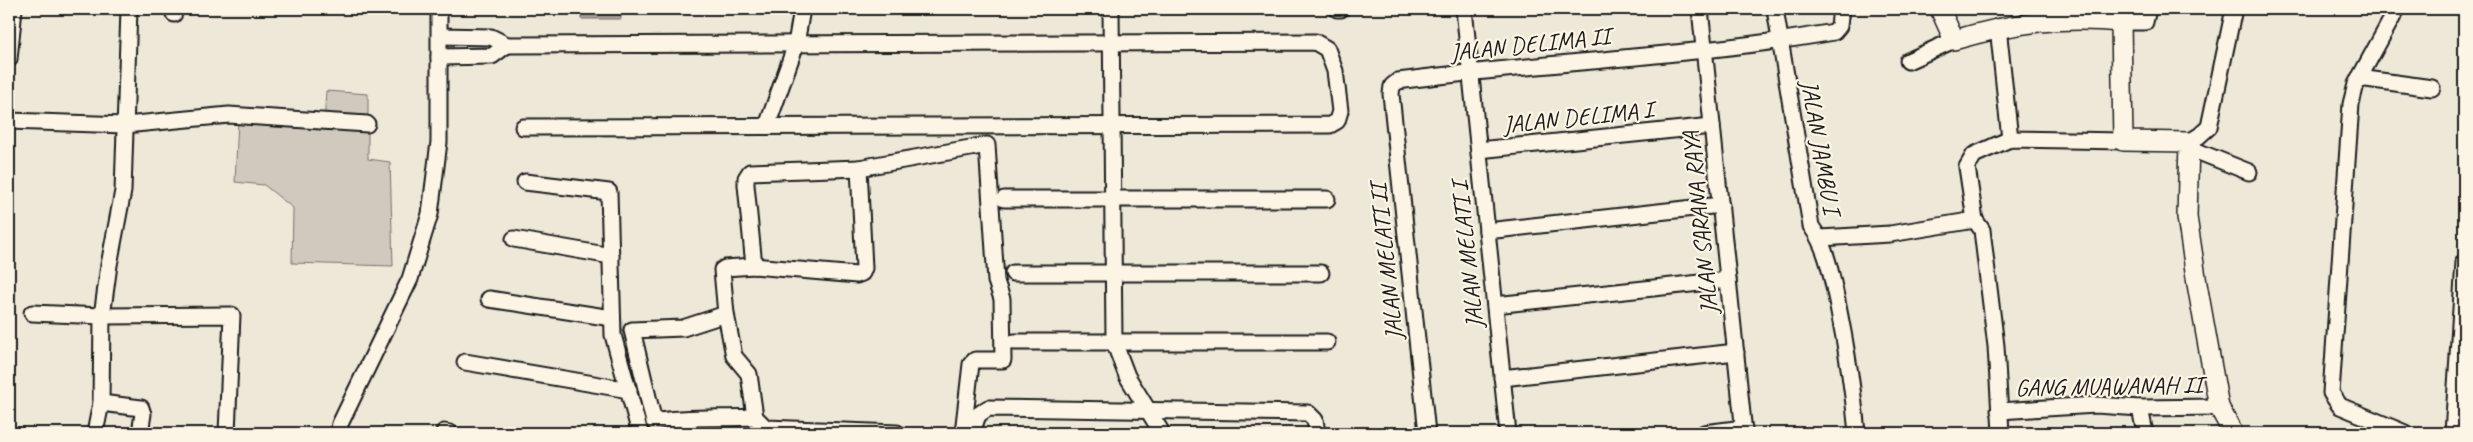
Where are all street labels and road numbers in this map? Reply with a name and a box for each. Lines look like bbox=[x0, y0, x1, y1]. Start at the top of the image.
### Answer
street label: JALAN DELIMA II bbox=[1448, 20, 1617, 67]
street label: JALAN JAMBU I bbox=[1794, 77, 1848, 222]
street label: JALAN DELIMA I bbox=[1501, 94, 1659, 140]
street label: JALAN SARANA RAYA bbox=[1675, 129, 1725, 317]
street label: JALAN MELATI I bbox=[1444, 176, 1490, 331]
street label: JALAN MELATI II bbox=[1362, 177, 1409, 343]
street label: GANG MUAWANAH II bbox=[2015, 369, 2208, 403]

